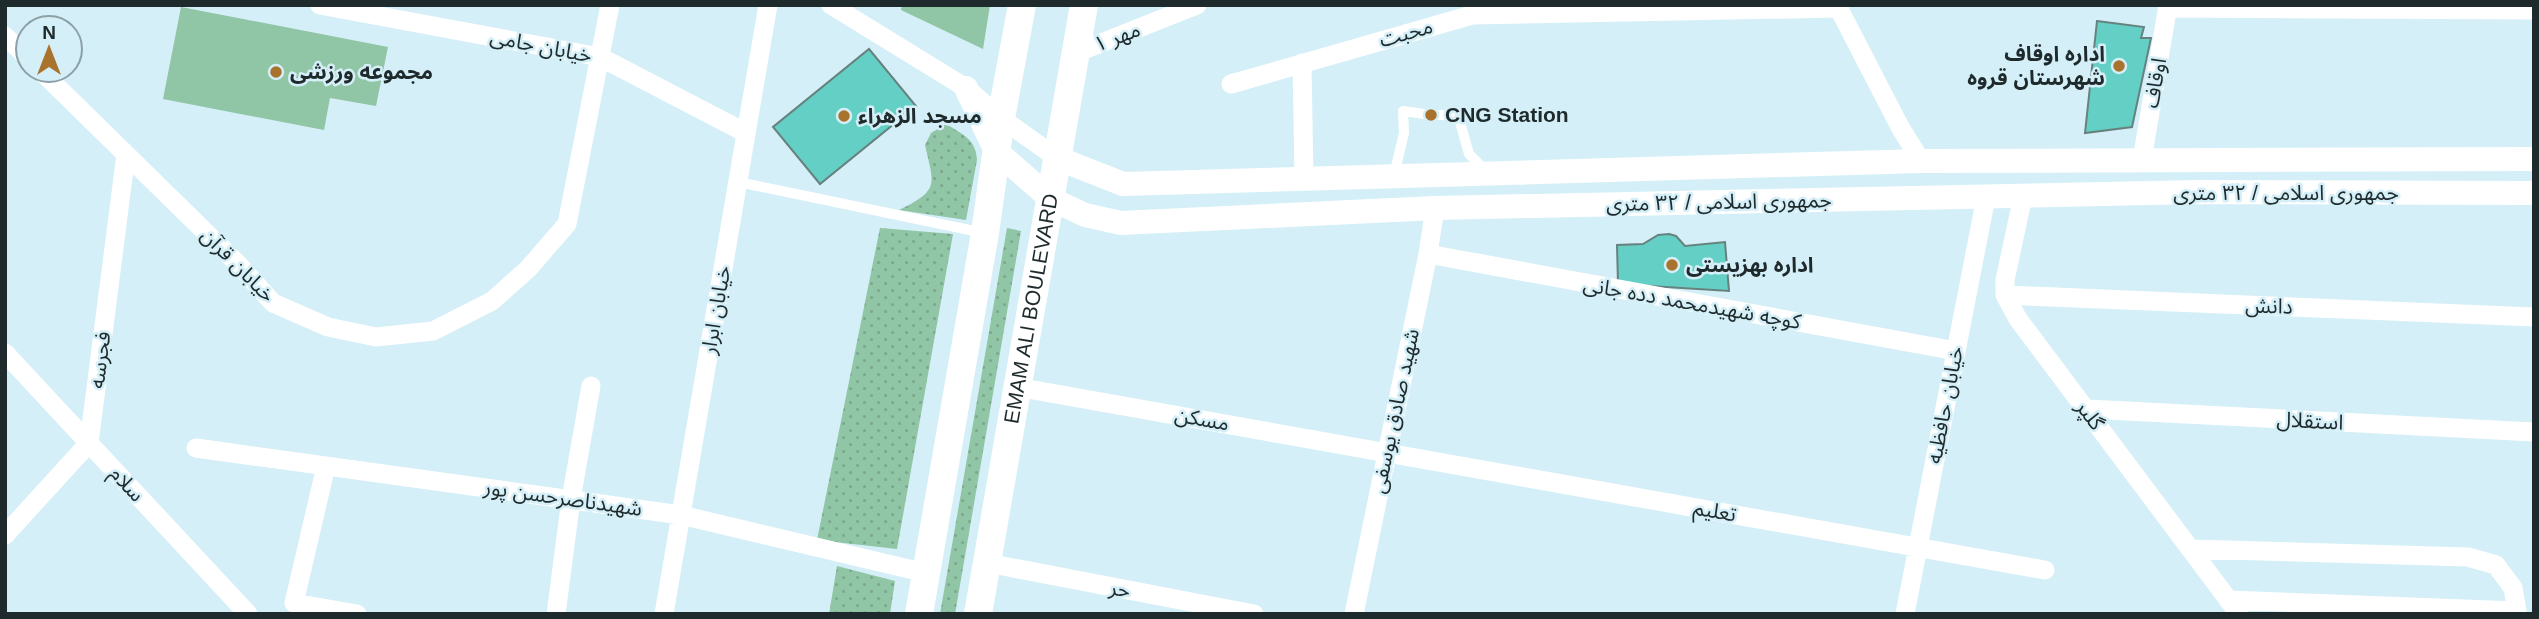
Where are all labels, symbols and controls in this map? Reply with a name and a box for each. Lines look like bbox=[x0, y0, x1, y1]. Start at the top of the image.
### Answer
north arrow bbox=[14, 14, 84, 84]
street label: محبت bbox=[1376, 14, 1435, 51]
street label: مهر ۱ bbox=[1090, 17, 1144, 57]
text: N bbox=[42, 22, 56, 43]
street label: خیابان جامی bbox=[488, 24, 594, 68]
place label: اداره اوقاف شهرستان قروه bbox=[1967, 42, 2105, 90]
street label: اوقاف bbox=[2139, 56, 2171, 110]
marker: اداره اوقاف شهرستان قروه bbox=[2111, 58, 2127, 74]
place label: مجموعه ورزشی bbox=[290, 60, 433, 84]
marker: مجموعه ورزشی bbox=[268, 64, 284, 80]
place label: CNG Station bbox=[1445, 103, 1569, 126]
place label: مسجد الزهراء bbox=[858, 104, 982, 128]
marker: CNG Station bbox=[1423, 107, 1439, 123]
marker: مسجد الزهراء bbox=[836, 108, 852, 124]
street label: جمهوری اسلامی / ۳۲ متری bbox=[2173, 181, 2399, 205]
street label: جمهوری اسلامی / ۳۲ متری bbox=[1606, 188, 1832, 216]
street label: EMAM ALI BOULEVARD bbox=[999, 192, 1062, 425]
street label: خیابان قرآن bbox=[196, 223, 280, 307]
place label: اداره بهزیستی bbox=[1686, 253, 1814, 277]
marker: اداره بهزیستی bbox=[1664, 257, 1680, 273]
street label: خیابان ابرار bbox=[696, 264, 736, 357]
street label: کوچه شهیدمحمد دده جانی bbox=[1581, 272, 1803, 335]
street label: دانش bbox=[2245, 293, 2293, 319]
street label: شهید صادق یوسفی bbox=[1366, 327, 1424, 495]
street label: فجرسه bbox=[85, 330, 115, 390]
street label: خیابان حافظیه bbox=[1922, 344, 1968, 466]
street label: گلپر bbox=[2070, 395, 2109, 436]
street label: مسکن bbox=[1173, 402, 1231, 436]
street label: استقلال bbox=[2276, 407, 2344, 435]
street label: سلام bbox=[102, 461, 149, 509]
street label: شهیدناصرحسن پور bbox=[481, 475, 644, 522]
street label: تعلیم bbox=[1691, 495, 1738, 530]
street label: حر bbox=[1107, 575, 1132, 603]

